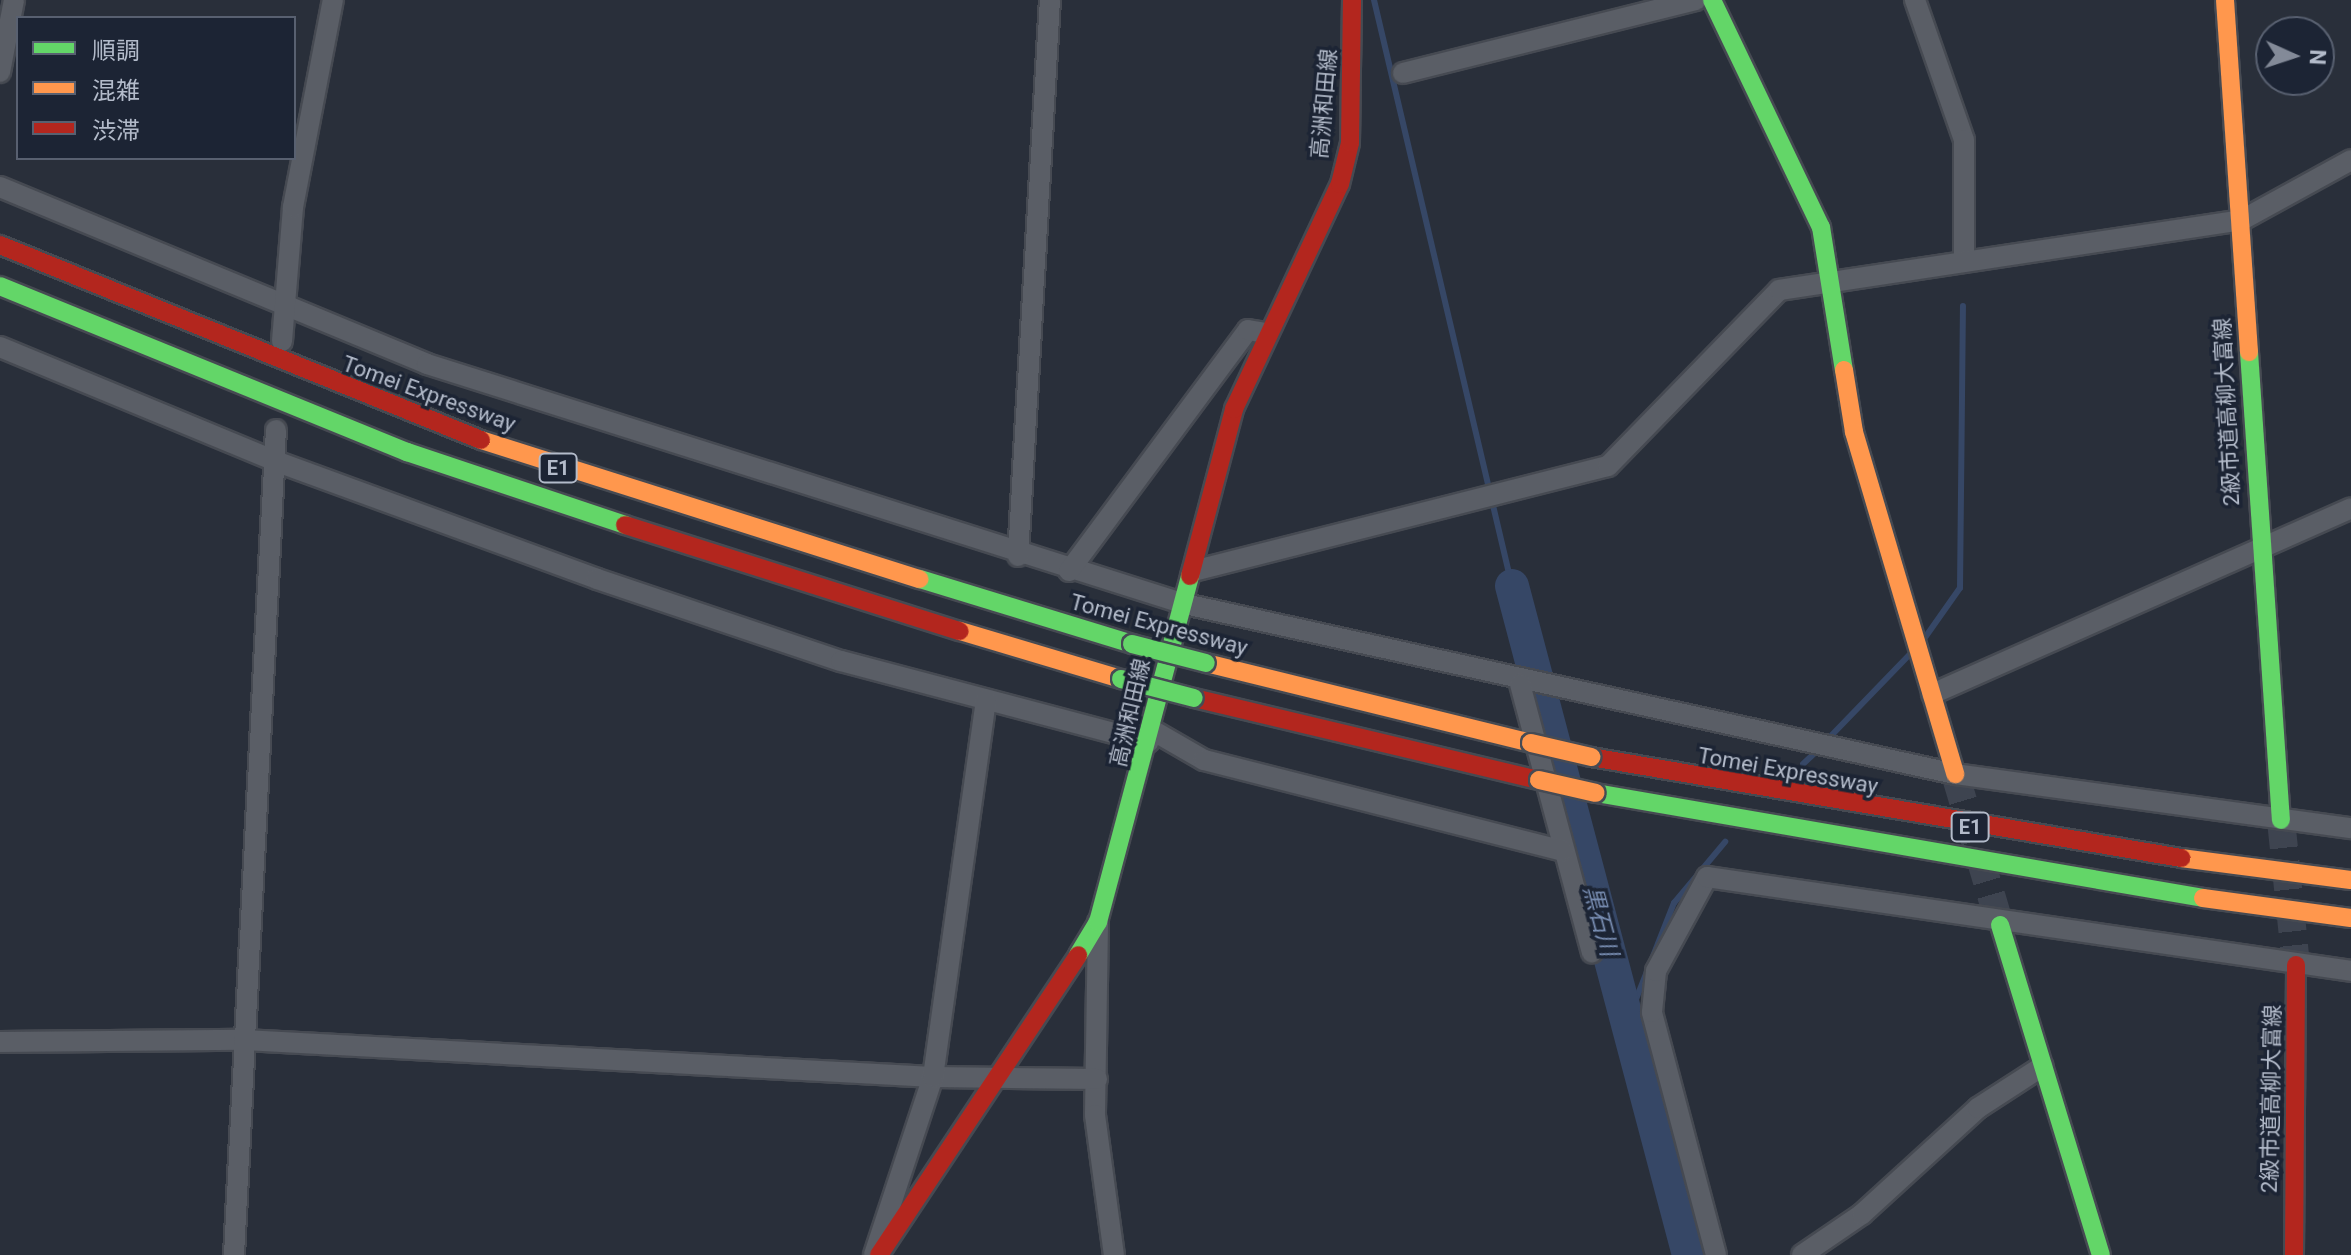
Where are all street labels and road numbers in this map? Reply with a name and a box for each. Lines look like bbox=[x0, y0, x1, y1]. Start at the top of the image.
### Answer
street label: 高洲和田線 bbox=[1306, 48, 1342, 160]
street label: 2級市道高柳大富線 bbox=[2209, 317, 2245, 507]
street label: Tomei Expressway bbox=[339, 350, 519, 438]
road number: E1 bbox=[538, 452, 578, 484]
street label: Tomei Expressway bbox=[1067, 589, 1251, 661]
street label: 高洲和田線 bbox=[1105, 656, 1155, 770]
street label: Tomei Expressway bbox=[1696, 742, 1880, 800]
road number: E1 bbox=[1950, 811, 1990, 843]
street label: 2級市道高柳大富線 bbox=[2256, 1005, 2286, 1193]

